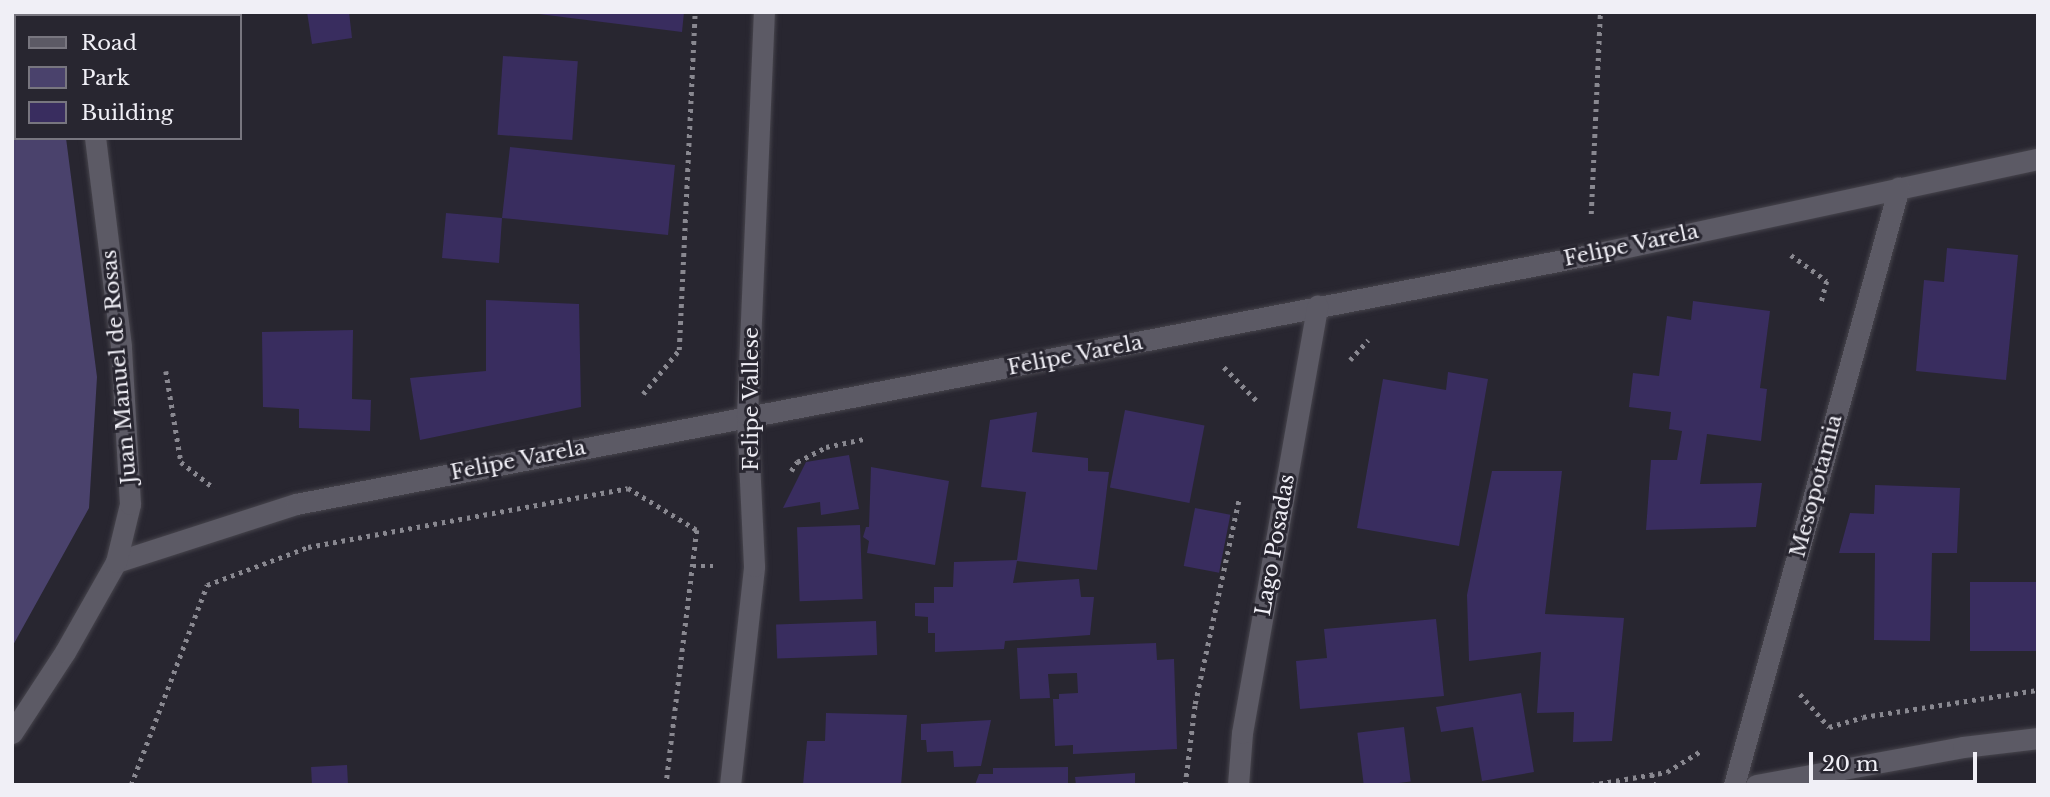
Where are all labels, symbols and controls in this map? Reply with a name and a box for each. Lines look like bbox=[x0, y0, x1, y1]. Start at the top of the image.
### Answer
legend bbox=[14, 14, 242, 140]
text: Road bbox=[81, 30, 137, 56]
text: Park bbox=[81, 65, 130, 91]
text: Building bbox=[81, 100, 173, 126]
street label: Felipe Varela bbox=[1561, 218, 1701, 272]
street label: Juan Manuel de Rosas bbox=[96, 249, 142, 485]
street label: Felipe Vallese bbox=[738, 327, 764, 471]
street label: Felipe Varela bbox=[1005, 329, 1145, 381]
street label: Mesopotamia bbox=[1785, 412, 1847, 560]
street label: Felipe Varela bbox=[448, 434, 588, 486]
street label: Lago Posadas bbox=[1250, 472, 1300, 618]
scale bar bbox=[1812, 738, 1980, 782]
text: 20 m bbox=[1822, 751, 1879, 777]

